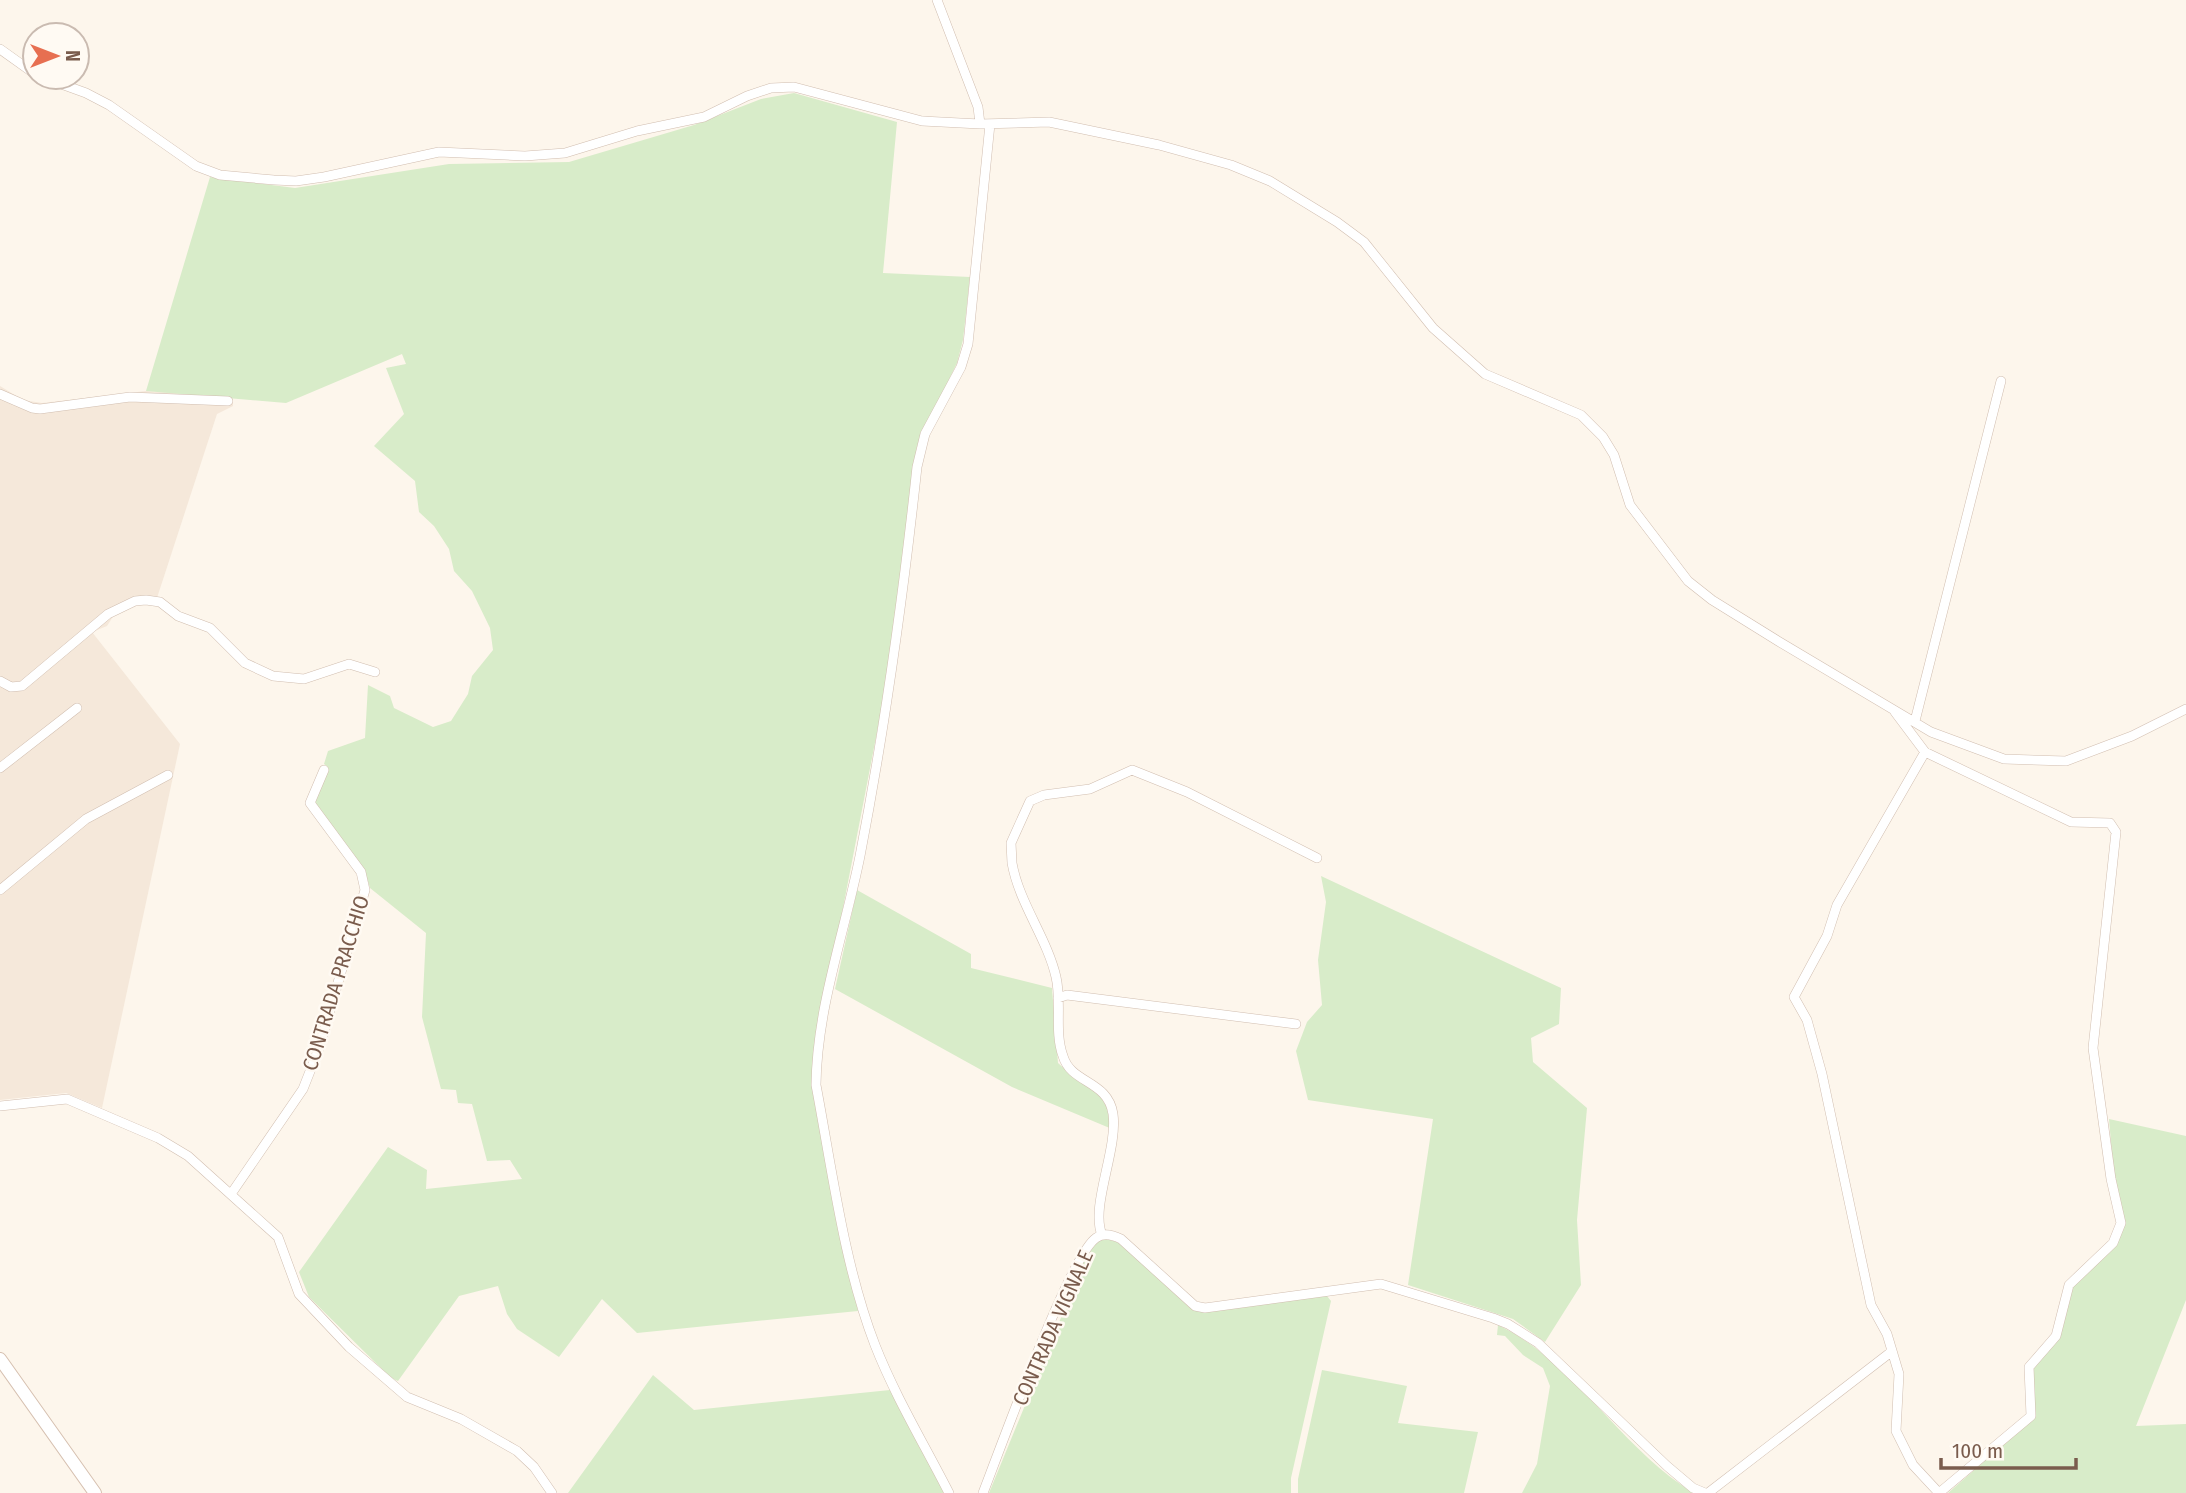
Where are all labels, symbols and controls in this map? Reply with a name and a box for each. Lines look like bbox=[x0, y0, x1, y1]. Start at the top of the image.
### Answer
north arrow bbox=[21, 21, 91, 91]
text: N bbox=[61, 50, 84, 62]
street label: CONTRADA PRACCHIO bbox=[297, 892, 375, 1074]
street label: CONTRADA VIGNALE bbox=[1007, 1246, 1099, 1410]
scale bar bbox=[1941, 1426, 2076, 1470]
text: 100 m bbox=[1952, 1438, 2003, 1464]

